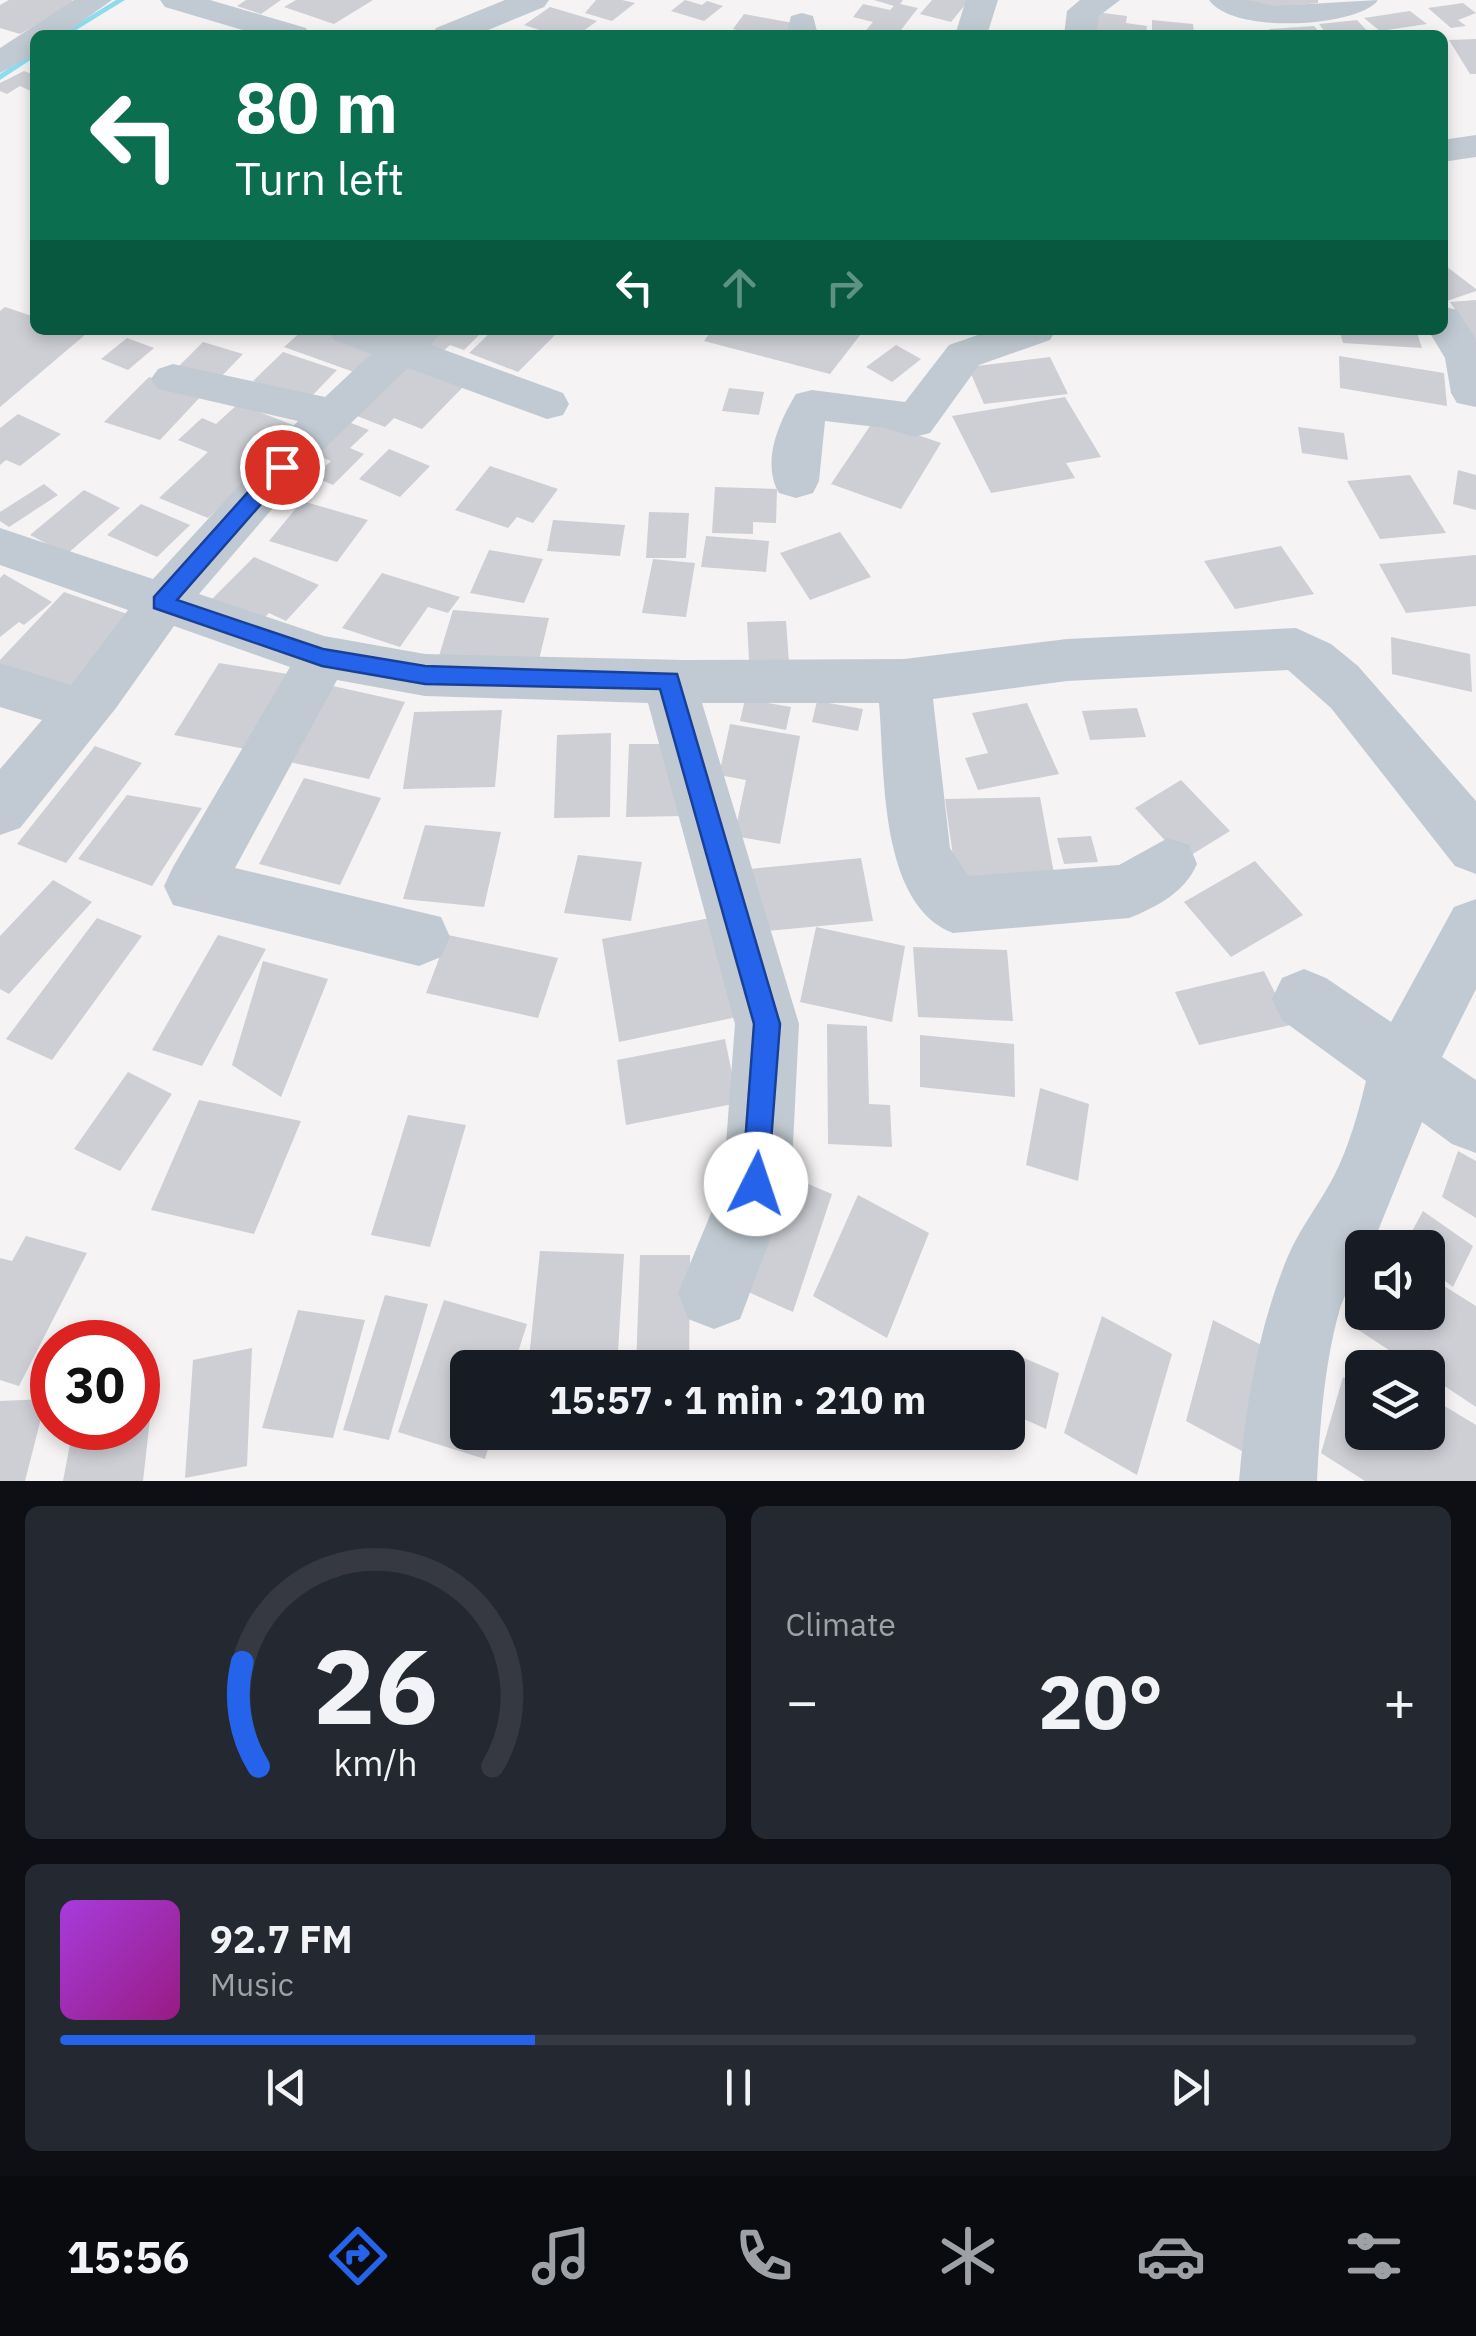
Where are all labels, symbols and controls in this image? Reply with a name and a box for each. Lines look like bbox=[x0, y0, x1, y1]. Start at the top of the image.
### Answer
text: 80 m bbox=[235, 61, 398, 152]
icon: left bbox=[70, 70, 200, 200]
text: Turn left bbox=[235, 149, 404, 207]
icon: left bbox=[607, 260, 662, 315]
icon: ahead bbox=[712, 260, 767, 315]
icon: right bbox=[817, 260, 872, 315]
pin bbox=[240, 425, 325, 510]
icon: arrive bbox=[255, 440, 310, 495]
position arrow bbox=[704, 1132, 808, 1236]
map controls bbox=[1345, 1230, 1445, 1450]
button: sound bbox=[1345, 1230, 1445, 1330]
speed limit sign: 30 bbox=[30, 1320, 160, 1450]
button: layers bbox=[1345, 1350, 1445, 1450]
text: 15:57 · 1 min · 210 m bbox=[549, 1375, 926, 1424]
text: Climate bbox=[786, 1603, 896, 1645]
text: 26 bbox=[313, 1617, 438, 1753]
text: 20° bbox=[1038, 1652, 1163, 1750]
text: − bbox=[786, 1665, 819, 1736]
text: + bbox=[1383, 1665, 1416, 1736]
text: km/h bbox=[333, 1739, 417, 1786]
text: 92.7 FM bbox=[210, 1914, 353, 1963]
text: Music bbox=[210, 1963, 294, 2005]
icon: previous bbox=[259, 2060, 314, 2115]
icon: pause bbox=[711, 2060, 766, 2115]
icon: next bbox=[1163, 2060, 1218, 2115]
icon: directions bbox=[323, 2221, 393, 2291]
icon: music bbox=[526, 2221, 596, 2291]
icon: phone bbox=[729, 2221, 799, 2291]
icon: climate bbox=[933, 2221, 1003, 2291]
icon: car bbox=[1136, 2221, 1206, 2291]
icon: filters bbox=[1339, 2221, 1409, 2291]
text: 15:56 bbox=[67, 2227, 190, 2285]

